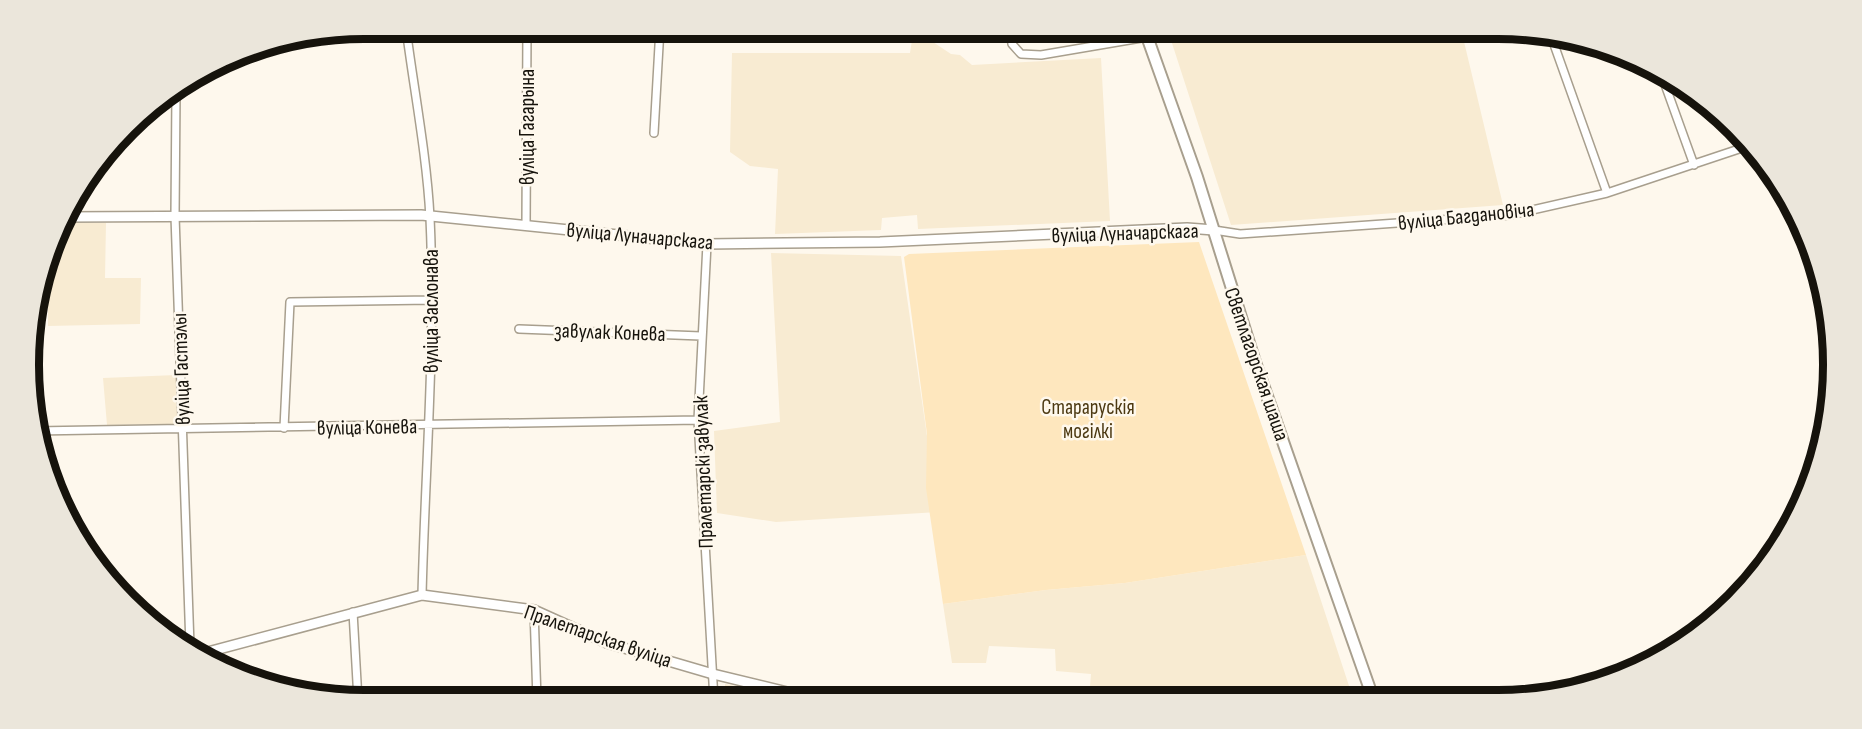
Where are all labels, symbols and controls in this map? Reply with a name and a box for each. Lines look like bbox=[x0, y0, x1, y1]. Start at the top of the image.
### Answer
street label: вуліца Гагарына bbox=[515, 69, 540, 185]
street label: вуліца Багдановіча bbox=[1397, 197, 1535, 236]
street label: вуліца Луначарскага bbox=[566, 218, 714, 255]
street label: вуліца Луначарскага bbox=[1051, 218, 1199, 249]
street label: вуліца Заслонава bbox=[419, 249, 444, 373]
street label: Светлагорская шаша bbox=[1219, 284, 1294, 444]
street label: вуліца Гастэлы bbox=[167, 313, 196, 425]
street label: завулак Конева bbox=[554, 318, 666, 347]
street label: Пралетарскі завулак bbox=[688, 395, 719, 549]
park label: Старарускія могілкі bbox=[1041, 395, 1135, 444]
street label: вуліца Конева bbox=[317, 414, 417, 441]
street label: Пралетарская вуліца bbox=[521, 600, 675, 673]

